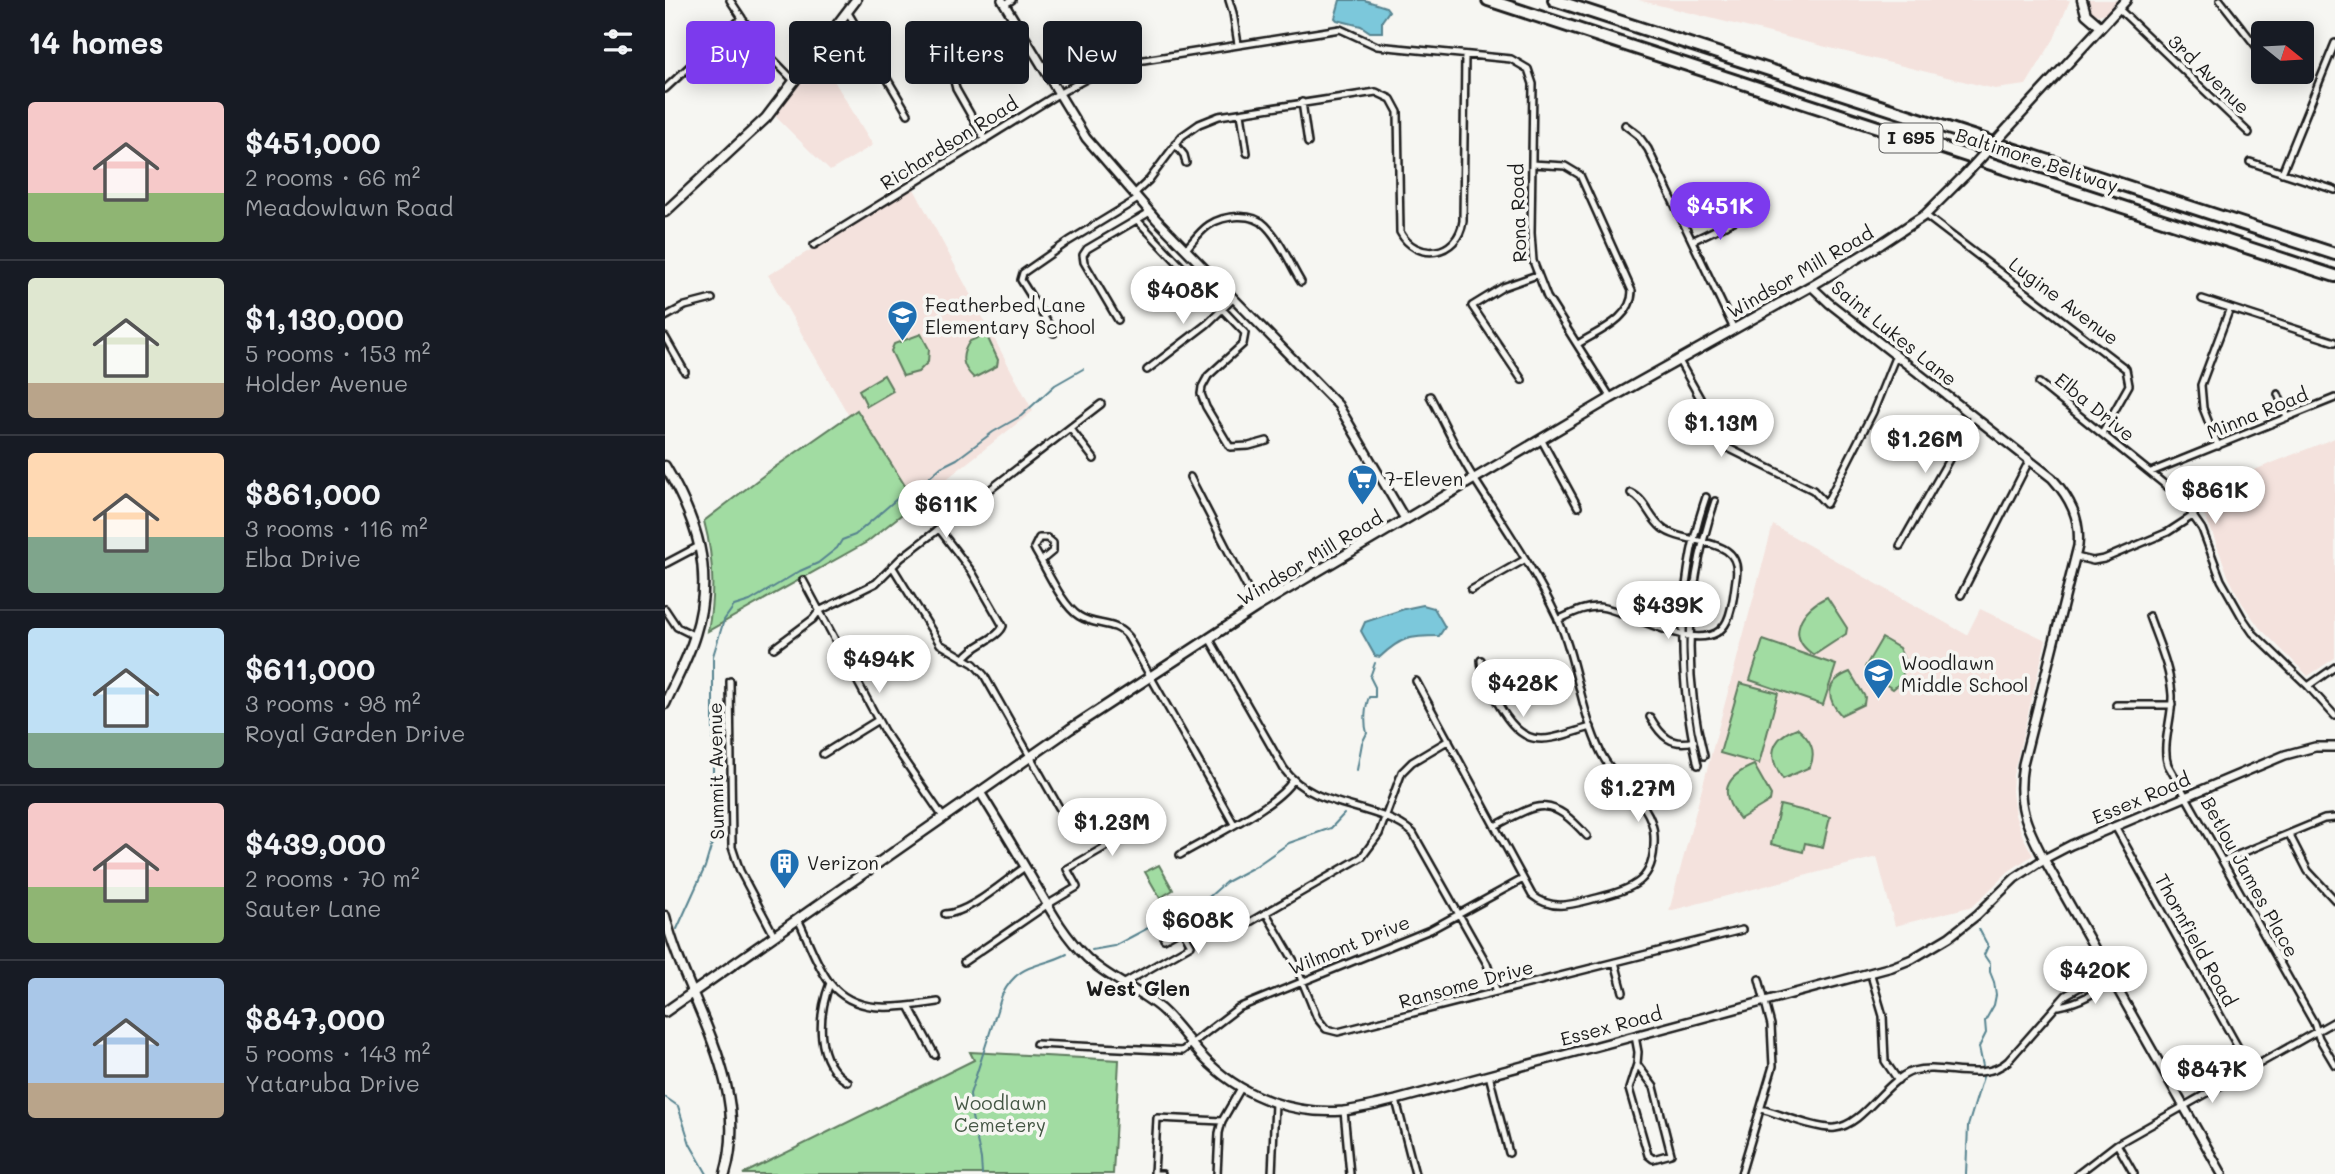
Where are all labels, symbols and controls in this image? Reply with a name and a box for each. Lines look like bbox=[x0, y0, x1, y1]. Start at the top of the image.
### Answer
chip: Buy bbox=[686, 21, 775, 84]
chip: Rent bbox=[789, 21, 891, 84]
chip: Filters bbox=[905, 21, 1029, 84]
chip: New bbox=[1043, 21, 1142, 84]
north arrow bbox=[2251, 21, 2313, 84]
map controls bbox=[2251, 21, 2314, 84]
text: 14 homes bbox=[28, 22, 164, 62]
icon: filters bbox=[599, 23, 637, 61]
street label: 3rd Avenue bbox=[2163, 28, 2256, 119]
street label: Richardson Road bbox=[875, 90, 1022, 195]
street label: Baltimore Beltway bbox=[1953, 121, 2122, 198]
text: $451,000 bbox=[245, 122, 380, 162]
road number: I 695 bbox=[1879, 124, 1943, 153]
icon: home bbox=[84, 130, 168, 214]
text: 2 rooms · 66 m² bbox=[245, 162, 420, 192]
street label: Rona Road bbox=[1503, 163, 1532, 263]
pin: $451K bbox=[1671, 182, 1769, 242]
text: $451K bbox=[1686, 190, 1754, 220]
text: Meadowlawn Road bbox=[245, 192, 453, 222]
street label: Windsor Mill Road bbox=[1722, 219, 1877, 324]
street label: Lugine Avenue bbox=[2004, 251, 2124, 350]
pin: $408K bbox=[1134, 266, 1232, 326]
text: $408K bbox=[1147, 274, 1219, 304]
street label: Saint Lukes Lane bbox=[1826, 274, 1962, 391]
place label: Featherbed Lane Elementary School bbox=[925, 292, 1095, 339]
text: $1,130,000 bbox=[245, 298, 404, 338]
school or university icon: Featherbed Lane Elementary School bbox=[885, 299, 919, 343]
icon: home bbox=[84, 306, 168, 390]
text: 5 rooms · 153 m² bbox=[245, 338, 430, 368]
street label: Elba Drive bbox=[2050, 367, 2140, 447]
text: Holder Avenue bbox=[245, 368, 408, 398]
street label: Minna Road bbox=[2202, 381, 2311, 444]
pin: $1.13M bbox=[1664, 400, 1778, 459]
text: $1.13M bbox=[1684, 407, 1758, 437]
pin: $1.26M bbox=[1868, 416, 1982, 475]
text: $1.26M bbox=[1887, 423, 1963, 453]
supermarket icon: 7-Eleven bbox=[1345, 462, 1379, 506]
place label: 7-Eleven bbox=[1385, 466, 1463, 491]
pin: $861K bbox=[2166, 466, 2264, 526]
text: $861,000 bbox=[245, 473, 381, 513]
text: $861K bbox=[2181, 474, 2249, 504]
pin: $611K bbox=[897, 480, 995, 540]
icon: home bbox=[84, 481, 168, 565]
text: $611K bbox=[914, 488, 978, 518]
street label: Windsor Mill Road bbox=[1233, 504, 1387, 611]
text: 3 rooms · 116 m² bbox=[245, 513, 428, 543]
text: Elba Drive bbox=[245, 543, 361, 573]
pin: $439K bbox=[1619, 582, 1717, 641]
text: $439K bbox=[1632, 589, 1704, 619]
pin: $494K bbox=[830, 636, 928, 695]
text: $494K bbox=[843, 643, 915, 673]
text: $611,000 bbox=[245, 648, 375, 688]
place label: Woodlawn Middle School bbox=[1901, 650, 2029, 697]
icon: home bbox=[84, 656, 168, 740]
school or university icon: Woodlawn Middle School bbox=[1861, 657, 1895, 701]
pin: $428K bbox=[1474, 660, 1572, 719]
text: $428K bbox=[1487, 667, 1559, 697]
text: 3 rooms · 98 m² bbox=[245, 688, 421, 718]
street label: Summit Avenue bbox=[702, 702, 729, 840]
text: Royal Garden Drive bbox=[245, 718, 465, 748]
pin: $1.27M bbox=[1581, 764, 1695, 824]
street label: Essex Road bbox=[2088, 766, 2194, 829]
text: $1.27M bbox=[1600, 772, 1676, 802]
street label: Betlou James Place bbox=[2196, 792, 2305, 962]
pin: $1.23M bbox=[1055, 798, 1169, 858]
text: $1.23M bbox=[1074, 806, 1150, 836]
text: $439,000 bbox=[245, 823, 386, 863]
icon: home bbox=[84, 831, 168, 915]
building icon: Verizon bbox=[767, 846, 801, 890]
place label: Verizon bbox=[807, 850, 879, 875]
text: 2 rooms · 70 m² bbox=[245, 863, 420, 893]
street label: Thornfield Road bbox=[2150, 869, 2243, 1010]
text: Sauter Lane bbox=[245, 893, 382, 923]
pin: $608K bbox=[1149, 897, 1247, 956]
text: $608K bbox=[1162, 904, 1234, 934]
street label: Wilmont Drive bbox=[1284, 909, 1413, 980]
pin: $420K bbox=[2046, 946, 2144, 1006]
street label: Ransome Drive bbox=[1396, 954, 1536, 1013]
text: $420K bbox=[2059, 954, 2131, 984]
district label: West Glen bbox=[1086, 974, 1190, 1001]
text: $847,000 bbox=[245, 998, 385, 1038]
street label: Essex Road bbox=[1557, 1000, 1664, 1051]
icon: home bbox=[84, 1006, 168, 1090]
text: 5 rooms · 143 m² bbox=[245, 1038, 431, 1068]
pin: $847K bbox=[2163, 1046, 2261, 1105]
text: $847K bbox=[2176, 1053, 2248, 1083]
text: Yataruba Drive bbox=[245, 1068, 420, 1098]
park label: Woodlawn Cemetery bbox=[953, 1090, 1047, 1137]

